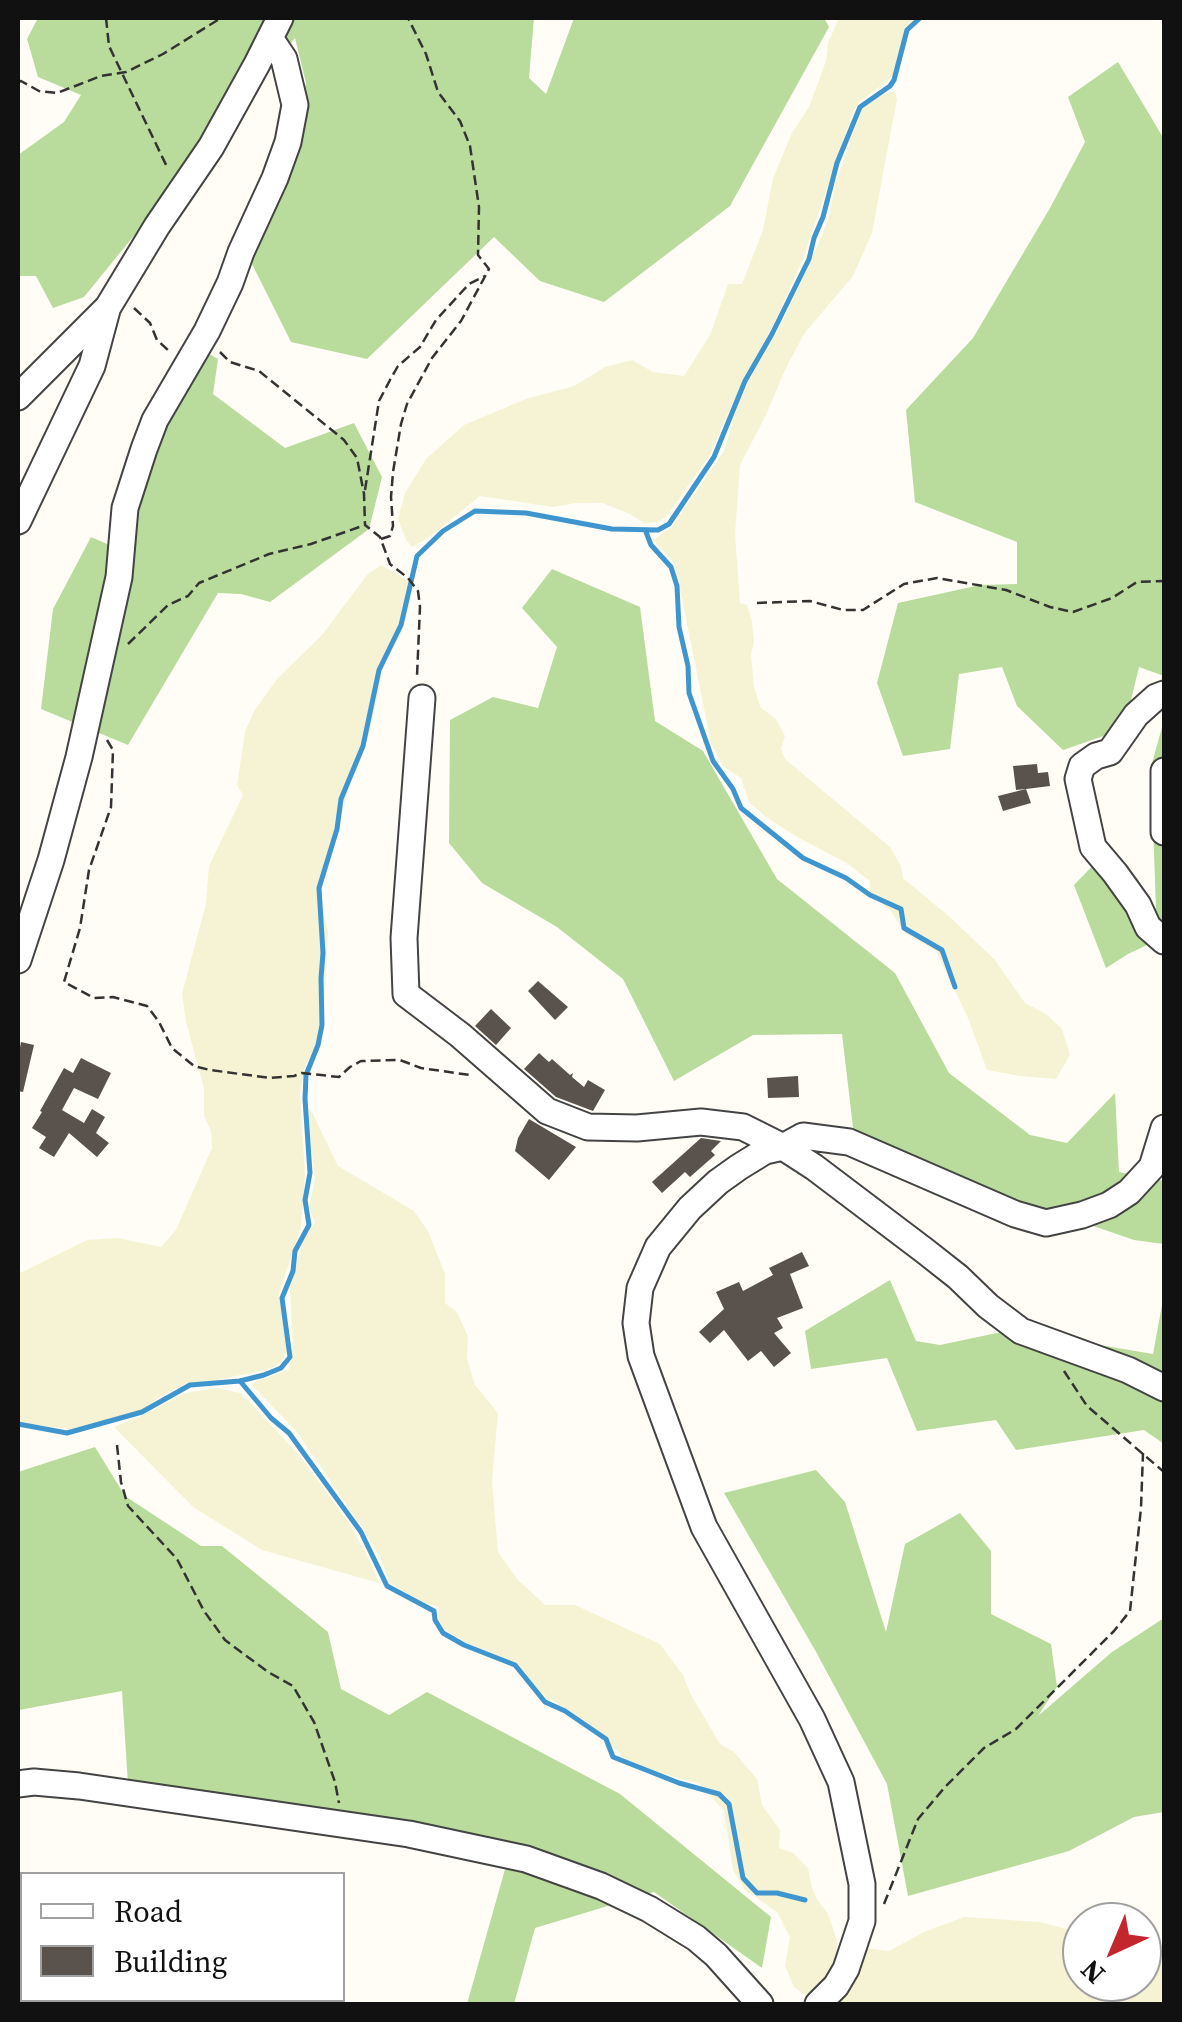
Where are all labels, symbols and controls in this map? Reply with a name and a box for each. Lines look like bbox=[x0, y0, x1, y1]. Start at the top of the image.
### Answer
legend bbox=[20, 1872, 345, 2002]
text: Road bbox=[114, 1891, 182, 1932]
north arrow bbox=[1062, 1902, 1162, 2002]
text: Building bbox=[114, 1941, 227, 1982]
text: N bbox=[1072, 1951, 1113, 1993]

